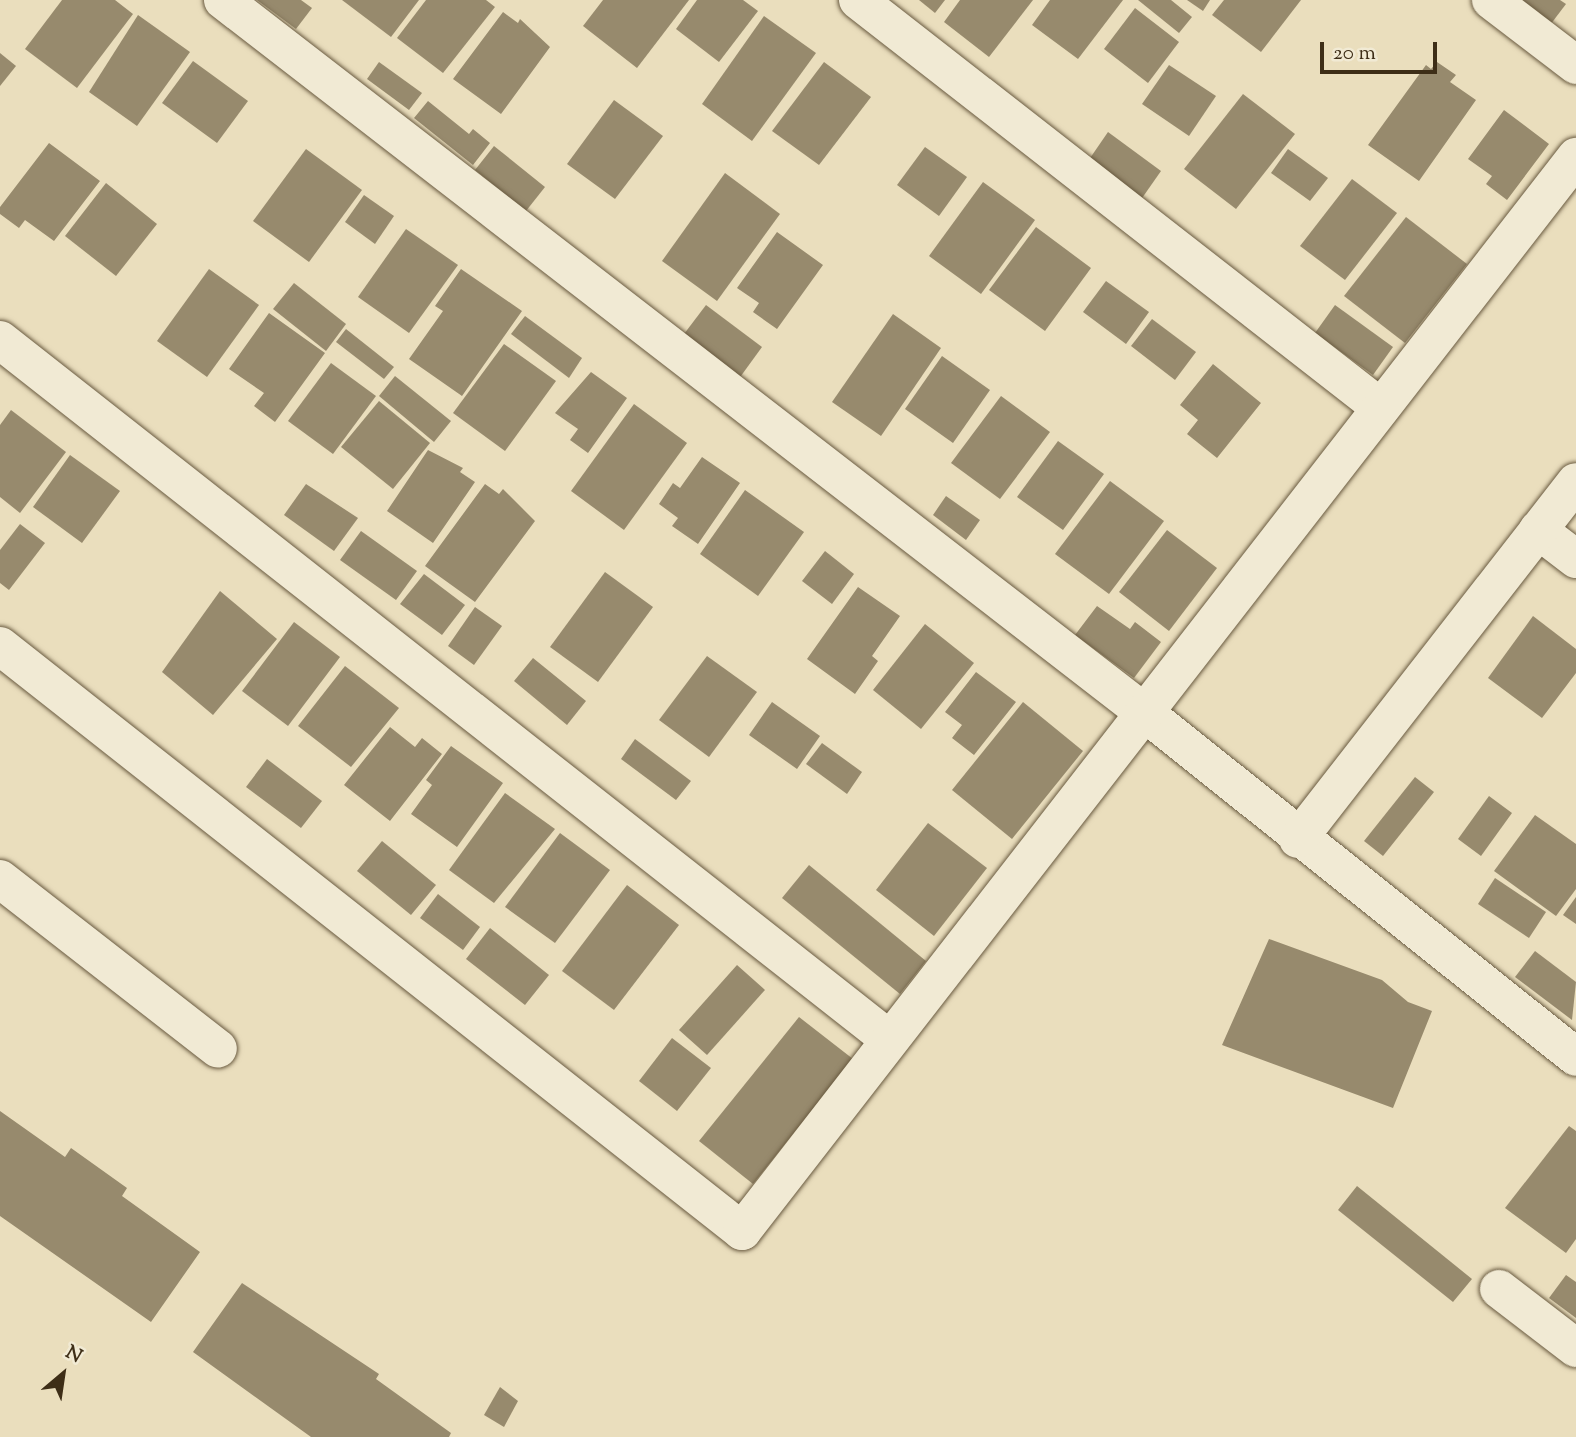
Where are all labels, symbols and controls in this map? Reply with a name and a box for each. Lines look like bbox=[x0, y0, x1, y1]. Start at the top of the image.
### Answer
scale bar bbox=[1324, 28, 1441, 72]
text: 20 m bbox=[1333, 39, 1376, 69]
north arrow bbox=[28, 1339, 98, 1409]
text: N bbox=[60, 1340, 87, 1371]

